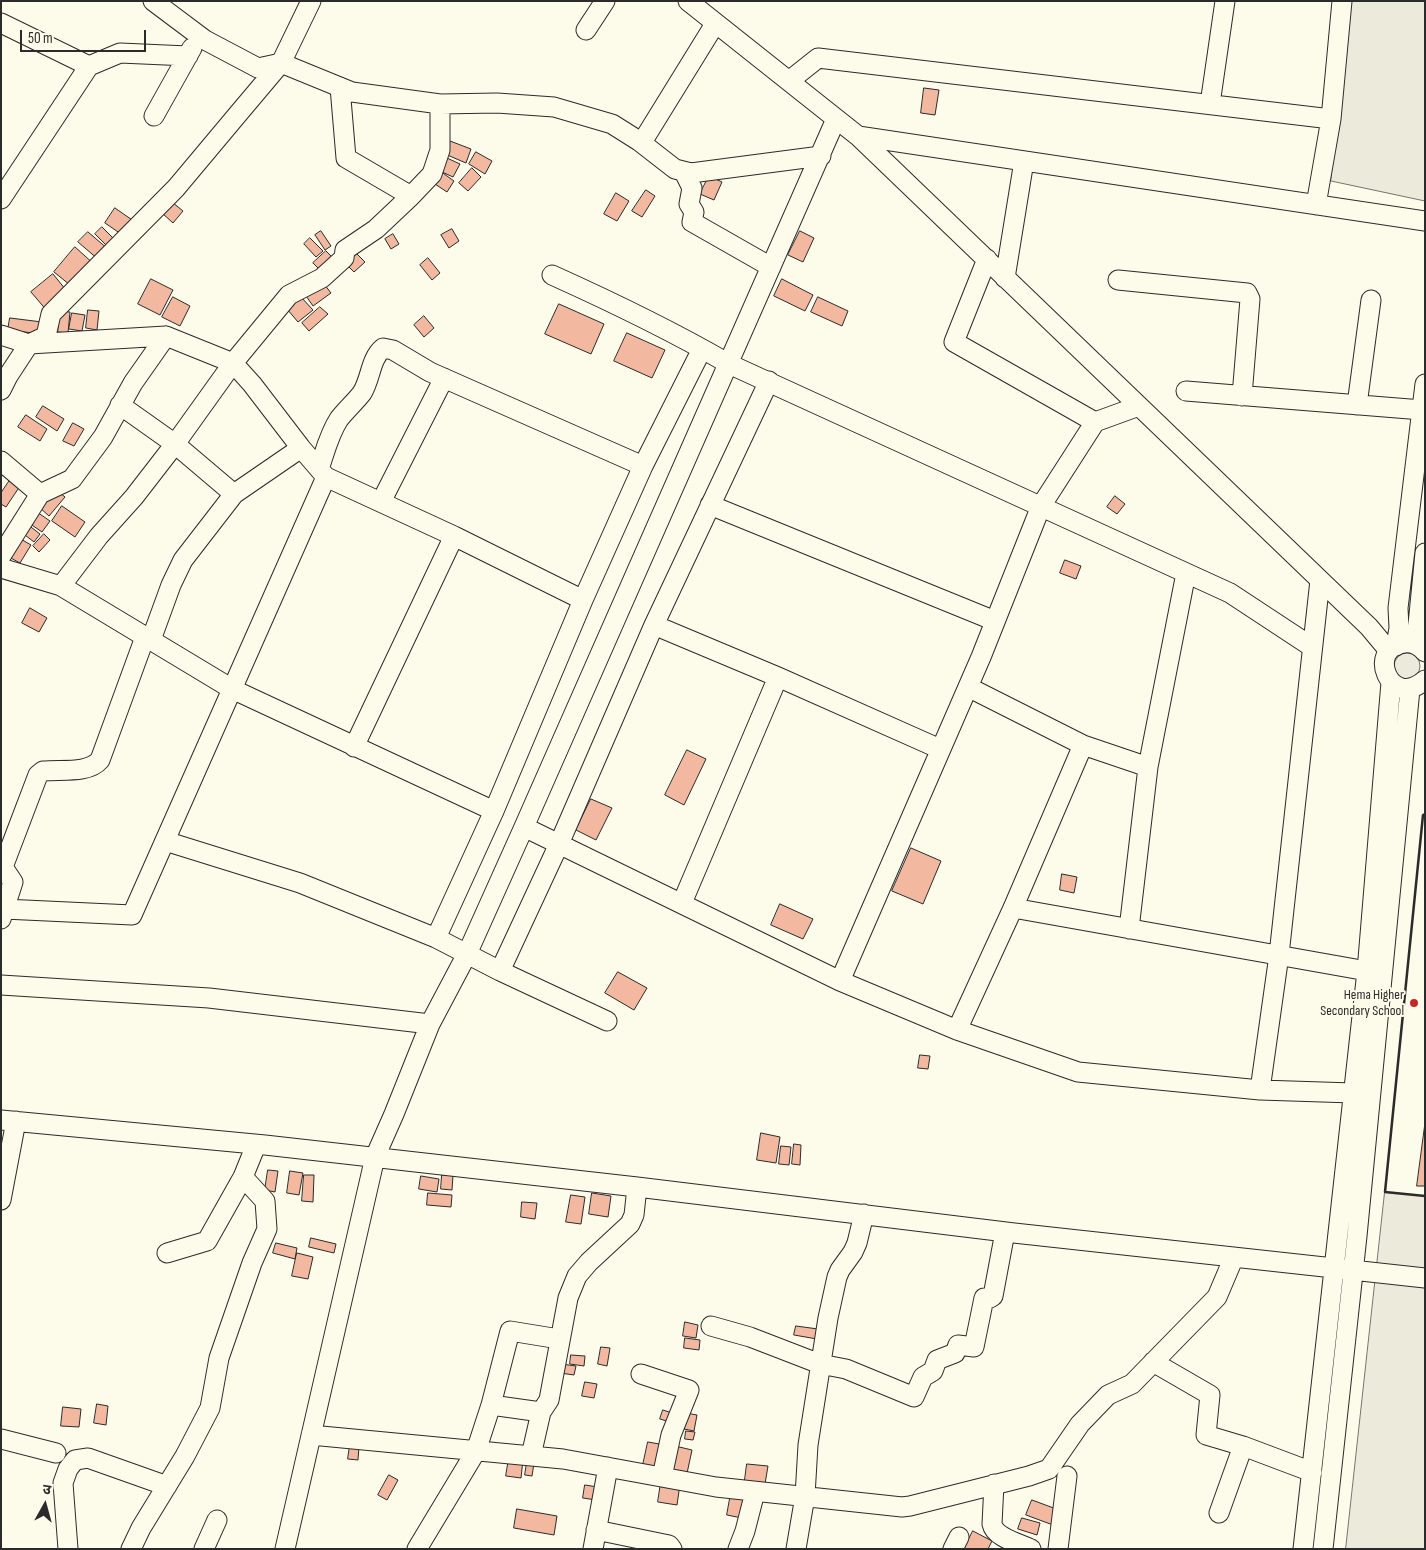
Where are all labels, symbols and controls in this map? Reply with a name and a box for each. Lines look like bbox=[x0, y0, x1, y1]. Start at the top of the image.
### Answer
scale bar bbox=[22, 20, 149, 52]
text: 50 m bbox=[28, 29, 53, 48]
place label: Hema Higher Secondary School bbox=[1320, 987, 1404, 1020]
marker: Hema Higher Secondary School bbox=[1408, 997, 1420, 1009]
north arrow bbox=[20, 1480, 70, 1530]
text: उ bbox=[42, 1481, 52, 1499]

